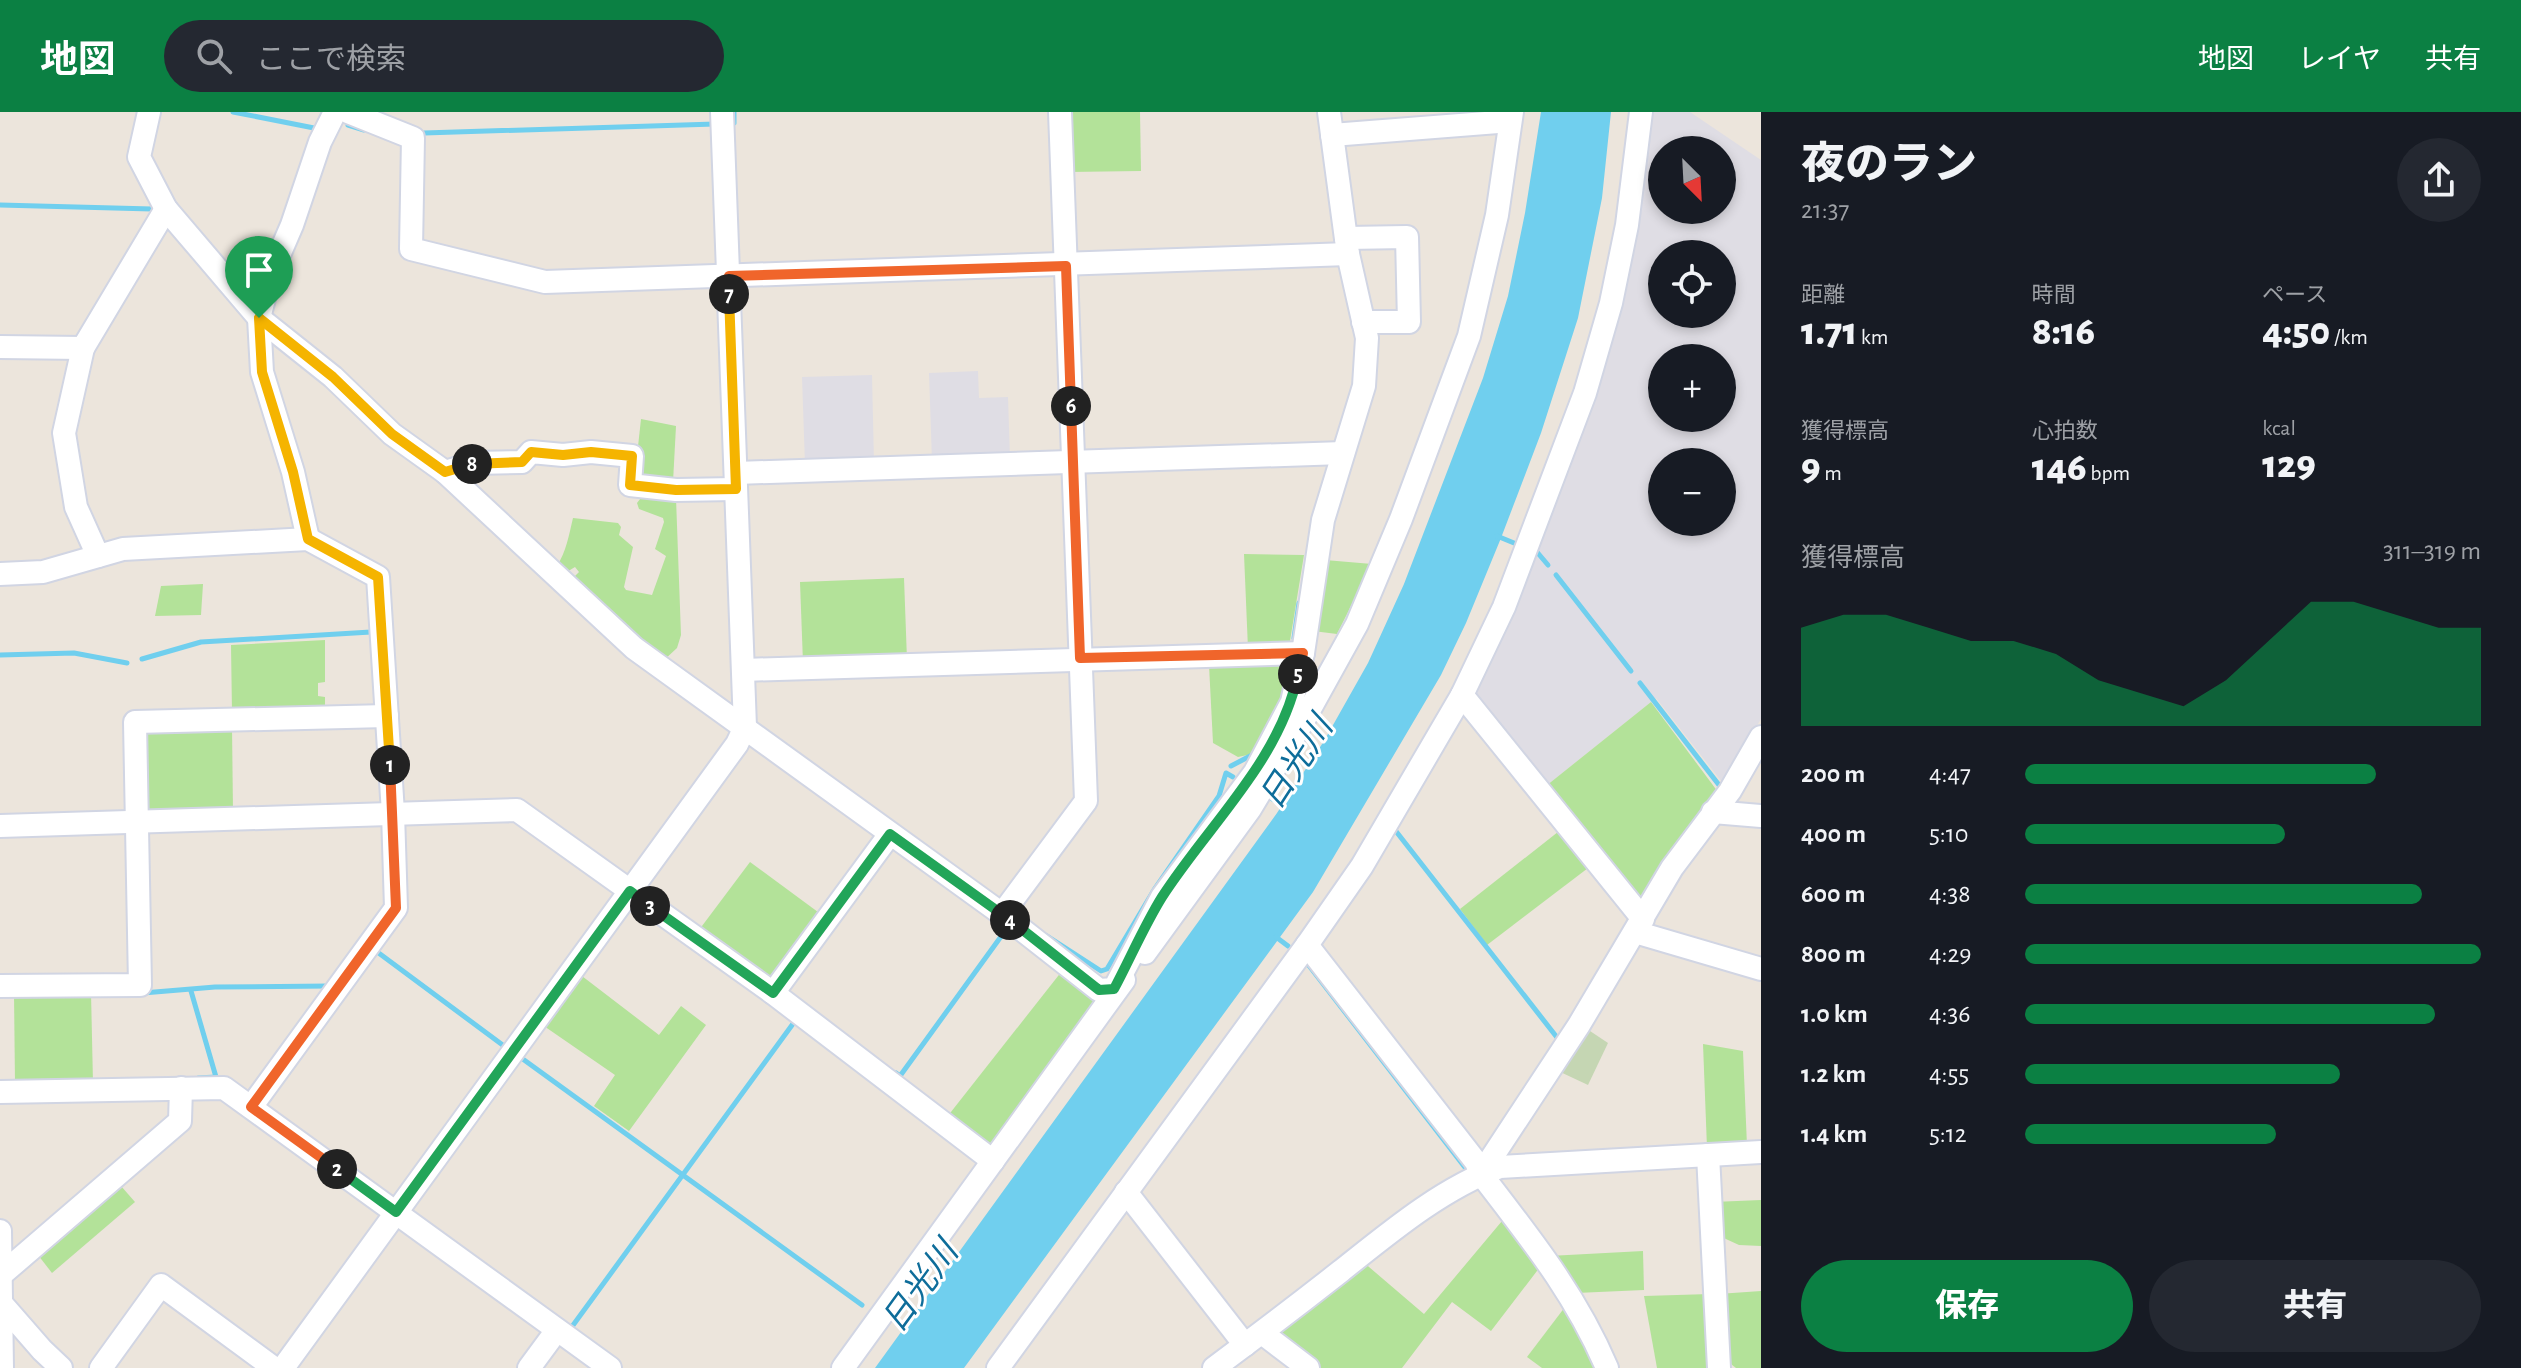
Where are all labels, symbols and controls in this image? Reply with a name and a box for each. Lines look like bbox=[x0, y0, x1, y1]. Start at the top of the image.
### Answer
search box bbox=[164, 20, 724, 92]
icon: search bbox=[192, 34, 236, 78]
text: 地図 bbox=[40, 42, 116, 80]
text: ここで検索 bbox=[256, 45, 406, 75]
text: 地図 bbox=[2198, 46, 2254, 74]
text: レイヤ bbox=[2298, 46, 2381, 74]
text: 共有 bbox=[2425, 46, 2481, 74]
north arrow bbox=[1648, 136, 1736, 224]
map controls bbox=[1648, 136, 1736, 536]
button: share bbox=[2397, 138, 2481, 222]
text: 夜のラン bbox=[1801, 143, 1977, 187]
text: 21:37 bbox=[1801, 197, 1849, 223]
pin bbox=[225, 236, 293, 318]
button: locate bbox=[1648, 240, 1736, 328]
icon: arrive bbox=[237, 248, 281, 292]
pin: 7 bbox=[709, 274, 749, 314]
text: 7 bbox=[724, 283, 734, 305]
text: 距離 bbox=[1801, 284, 1845, 306]
text: 時間 bbox=[2032, 284, 2076, 306]
text: ペース bbox=[2262, 284, 2327, 306]
text: 1.71 bbox=[1801, 312, 1857, 352]
text: 8:16 bbox=[2032, 312, 2095, 352]
text: 4:50 bbox=[2262, 312, 2330, 352]
text: km bbox=[1857, 326, 1888, 348]
text: /km bbox=[2330, 326, 2368, 348]
button: + bbox=[1648, 344, 1736, 432]
pin: 6 bbox=[1051, 386, 1091, 426]
text: 6 bbox=[1066, 395, 1076, 417]
text: kcal bbox=[2262, 417, 2296, 439]
text: 獲得標高 bbox=[1801, 420, 1889, 442]
text: 心拍数 bbox=[2032, 420, 2098, 442]
pin: 8 bbox=[452, 444, 492, 484]
text: 129 bbox=[2262, 445, 2316, 485]
button: − bbox=[1648, 448, 1736, 536]
text: 9 bbox=[1801, 448, 1821, 488]
text: 146 bbox=[2032, 448, 2087, 488]
text: 8 bbox=[467, 453, 477, 475]
text: m bbox=[1821, 462, 1842, 484]
text: bpm bbox=[2087, 462, 2130, 484]
text: 311–319 m bbox=[2383, 538, 2481, 564]
text: 獲得標高 bbox=[1801, 545, 1905, 571]
pin: 5 bbox=[1278, 654, 1318, 694]
text: 5 bbox=[1293, 663, 1303, 685]
water label: 日光川 bbox=[1253, 707, 1341, 815]
pin: 1 bbox=[370, 745, 410, 785]
text: 1 bbox=[386, 754, 394, 776]
text: 200 m bbox=[1801, 761, 1865, 787]
text: 4:47 bbox=[1929, 761, 1971, 787]
text: 400 m bbox=[1801, 821, 1866, 847]
text: 5:10 bbox=[1929, 821, 1969, 847]
text: 600 m bbox=[1801, 881, 1866, 907]
text: 4:38 bbox=[1929, 881, 1971, 907]
pin: 3 bbox=[630, 886, 670, 926]
text: 3 bbox=[645, 895, 655, 917]
pin: 4 bbox=[990, 900, 1030, 940]
text: 4 bbox=[1004, 909, 1016, 931]
text: 800 m bbox=[1801, 941, 1866, 967]
text: 4:29 bbox=[1929, 941, 1972, 967]
text: 1.0 km bbox=[1801, 1001, 1868, 1027]
text: 4:36 bbox=[1929, 1001, 1970, 1027]
text: 1.2 km bbox=[1801, 1061, 1866, 1087]
text: 4:55 bbox=[1929, 1061, 1969, 1087]
text: 1.4 km bbox=[1801, 1121, 1867, 1147]
text: 5:12 bbox=[1929, 1121, 1967, 1147]
pin: 2 bbox=[317, 1149, 357, 1189]
text: 2 bbox=[332, 1158, 342, 1180]
water label: 日光川 bbox=[876, 1232, 966, 1338]
button: 保存 bbox=[1801, 1260, 2133, 1352]
button: 共有 bbox=[2149, 1260, 2481, 1352]

